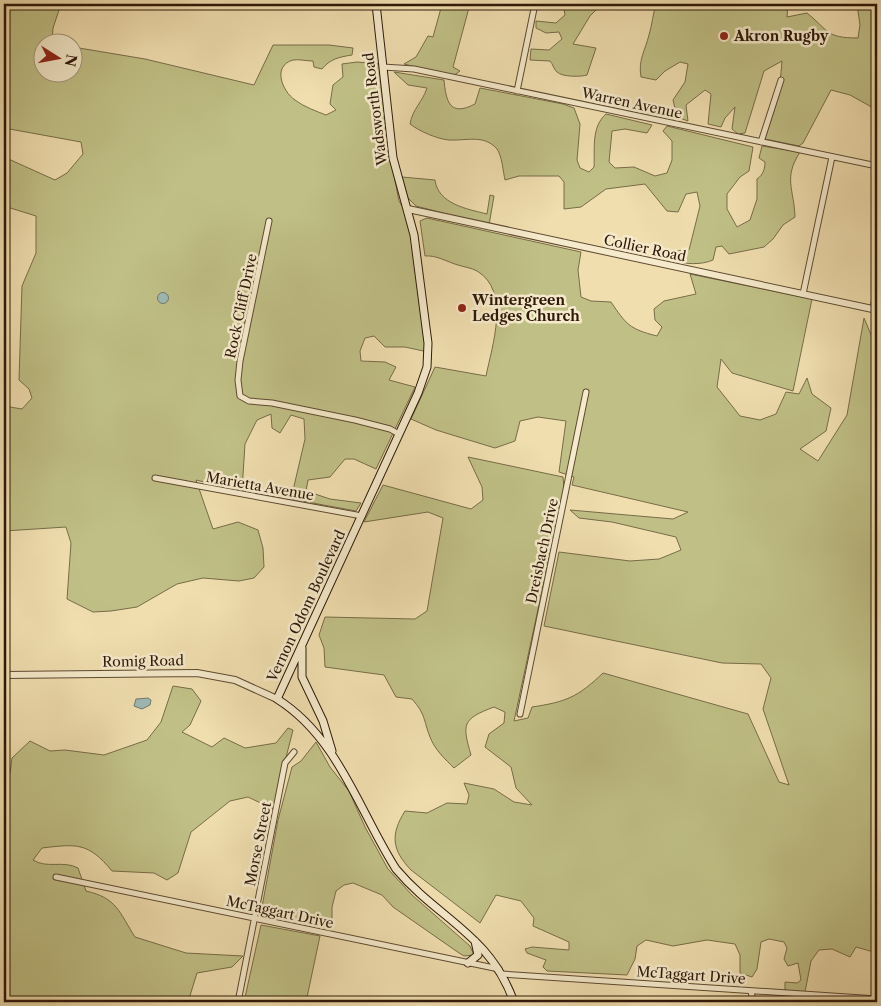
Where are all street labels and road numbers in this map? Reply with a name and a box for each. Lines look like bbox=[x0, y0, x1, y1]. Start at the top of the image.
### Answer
street label: Wadsworth Road bbox=[359, 51, 391, 168]
street label: Warren Avenue bbox=[579, 83, 684, 123]
street label: Collier Road bbox=[602, 230, 688, 266]
street label: Rock Cliff Drive bbox=[221, 252, 261, 360]
street label: Marietta Avenue bbox=[205, 468, 316, 504]
street label: Dreisbach Drive bbox=[522, 496, 562, 605]
street label: Vernon Odom Boulevard bbox=[262, 527, 349, 686]
street label: Romig Road bbox=[102, 651, 184, 671]
street label: Morse Street bbox=[241, 800, 275, 888]
street label: McTaggart Drive bbox=[225, 892, 336, 932]
street label: McTaggart Drive bbox=[636, 962, 746, 988]

